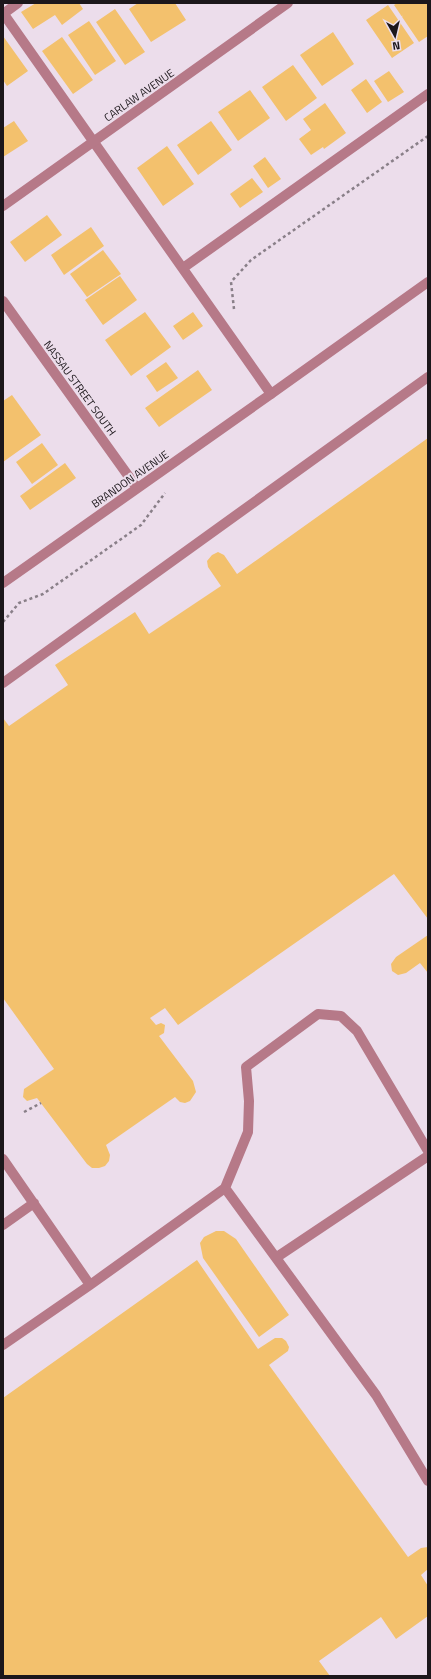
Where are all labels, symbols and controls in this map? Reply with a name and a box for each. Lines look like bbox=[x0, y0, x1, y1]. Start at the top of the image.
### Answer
north arrow bbox=[375, 16, 415, 56]
text: N bbox=[392, 37, 401, 54]
street label: CARLAW AVENUE bbox=[101, 65, 177, 125]
street label: NASSAU STREET SOUTH bbox=[40, 337, 120, 439]
street label: BRANDON AVENUE bbox=[88, 446, 172, 512]

